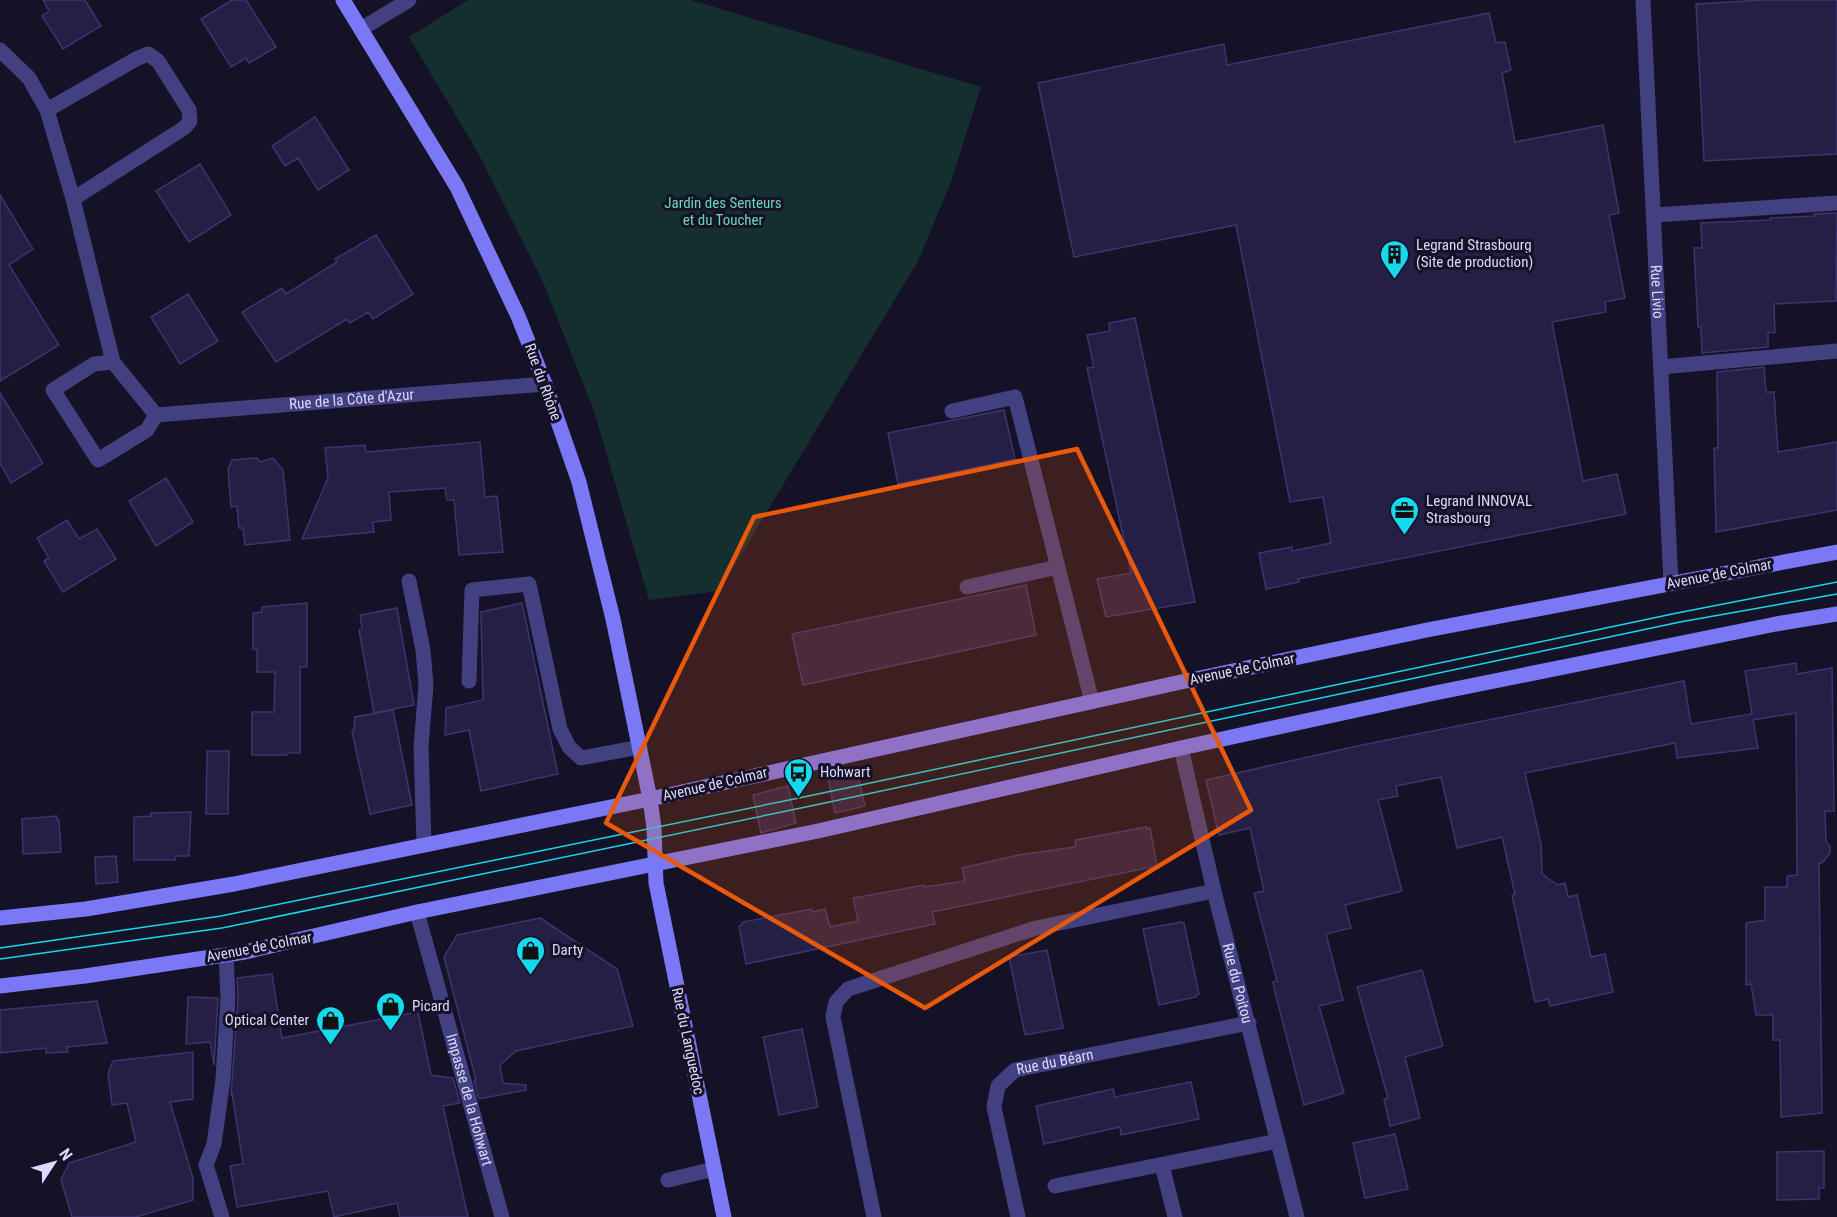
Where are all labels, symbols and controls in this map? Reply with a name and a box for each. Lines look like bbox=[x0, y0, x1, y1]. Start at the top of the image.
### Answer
park label: Jardin des Senteurs et du Toucher bbox=[664, 194, 782, 229]
place label: Legrand Strasbourg (Site de production) bbox=[1416, 236, 1533, 271]
building icon: Legrand Strasbourg (Site de production) bbox=[1379, 238, 1411, 280]
street label: Rue Livio bbox=[1647, 264, 1667, 319]
street label: Rue du Rhône bbox=[521, 341, 565, 423]
street label: Rue de la Côte d'Azur bbox=[288, 385, 415, 413]
place label: Legrand INNOVAL Strasbourg bbox=[1426, 492, 1532, 527]
office icon: Legrand INNOVAL Strasbourg bbox=[1389, 494, 1421, 536]
street label: Avenue de Colmar bbox=[1665, 555, 1774, 593]
street label: Avenue de Colmar bbox=[1188, 649, 1297, 689]
bus stop icon: Hohwart bbox=[783, 756, 815, 798]
street label: Avenue de Colmar bbox=[661, 763, 770, 805]
place label: Hohwart bbox=[820, 763, 870, 781]
street label: Avenue de Colmar bbox=[205, 928, 314, 966]
shop icon: Darty bbox=[515, 934, 547, 976]
place label: Darty bbox=[552, 941, 583, 959]
street label: Rue du Poitou bbox=[1219, 941, 1256, 1025]
street label: Rue du Languedoc bbox=[668, 986, 708, 1096]
shop icon: Picard bbox=[375, 990, 407, 1032]
place label: Picard bbox=[412, 997, 450, 1015]
shop icon: Optical Center bbox=[314, 1004, 346, 1046]
place label: Optical Center bbox=[225, 1011, 309, 1029]
street label: Impasse de la Hohwart bbox=[442, 1032, 496, 1168]
street label: Rue du Béarn bbox=[1015, 1045, 1095, 1079]
north arrow bbox=[24, 1133, 84, 1193]
text: N bbox=[55, 1145, 76, 1164]

